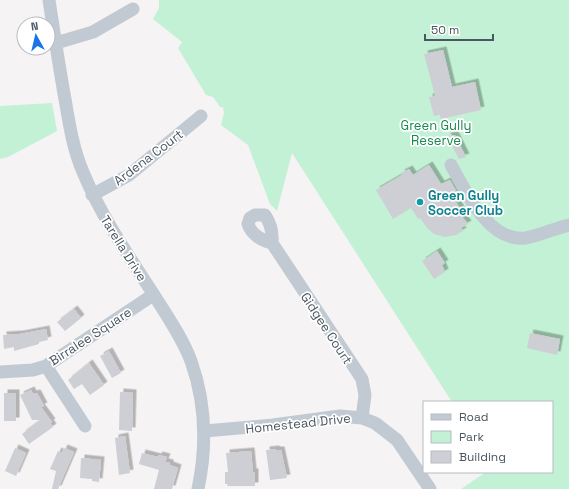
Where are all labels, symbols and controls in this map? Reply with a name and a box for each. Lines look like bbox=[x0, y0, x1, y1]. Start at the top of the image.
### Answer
north arrow bbox=[16, 16, 56, 56]
scale bar bbox=[425, 16, 493, 42]
text: N bbox=[30, 19, 39, 34]
text: 50 m bbox=[431, 22, 459, 38]
park label: Green Gully Reserve bbox=[401, 117, 471, 149]
street label: Ardena Court bbox=[110, 126, 187, 189]
place label: Green Gully Soccer Club bbox=[428, 187, 503, 219]
marker: Green Gully Soccer Club bbox=[415, 197, 425, 207]
street label: Tarella Drive bbox=[97, 212, 151, 284]
street label: Gidgee Court bbox=[297, 289, 356, 367]
street label: Birralee Square bbox=[46, 303, 135, 369]
legend bbox=[423, 401, 553, 473]
text: Road bbox=[459, 409, 488, 425]
street label: Homestead Drive bbox=[245, 410, 352, 437]
text: Park bbox=[459, 429, 484, 445]
text: Building bbox=[459, 449, 506, 465]

